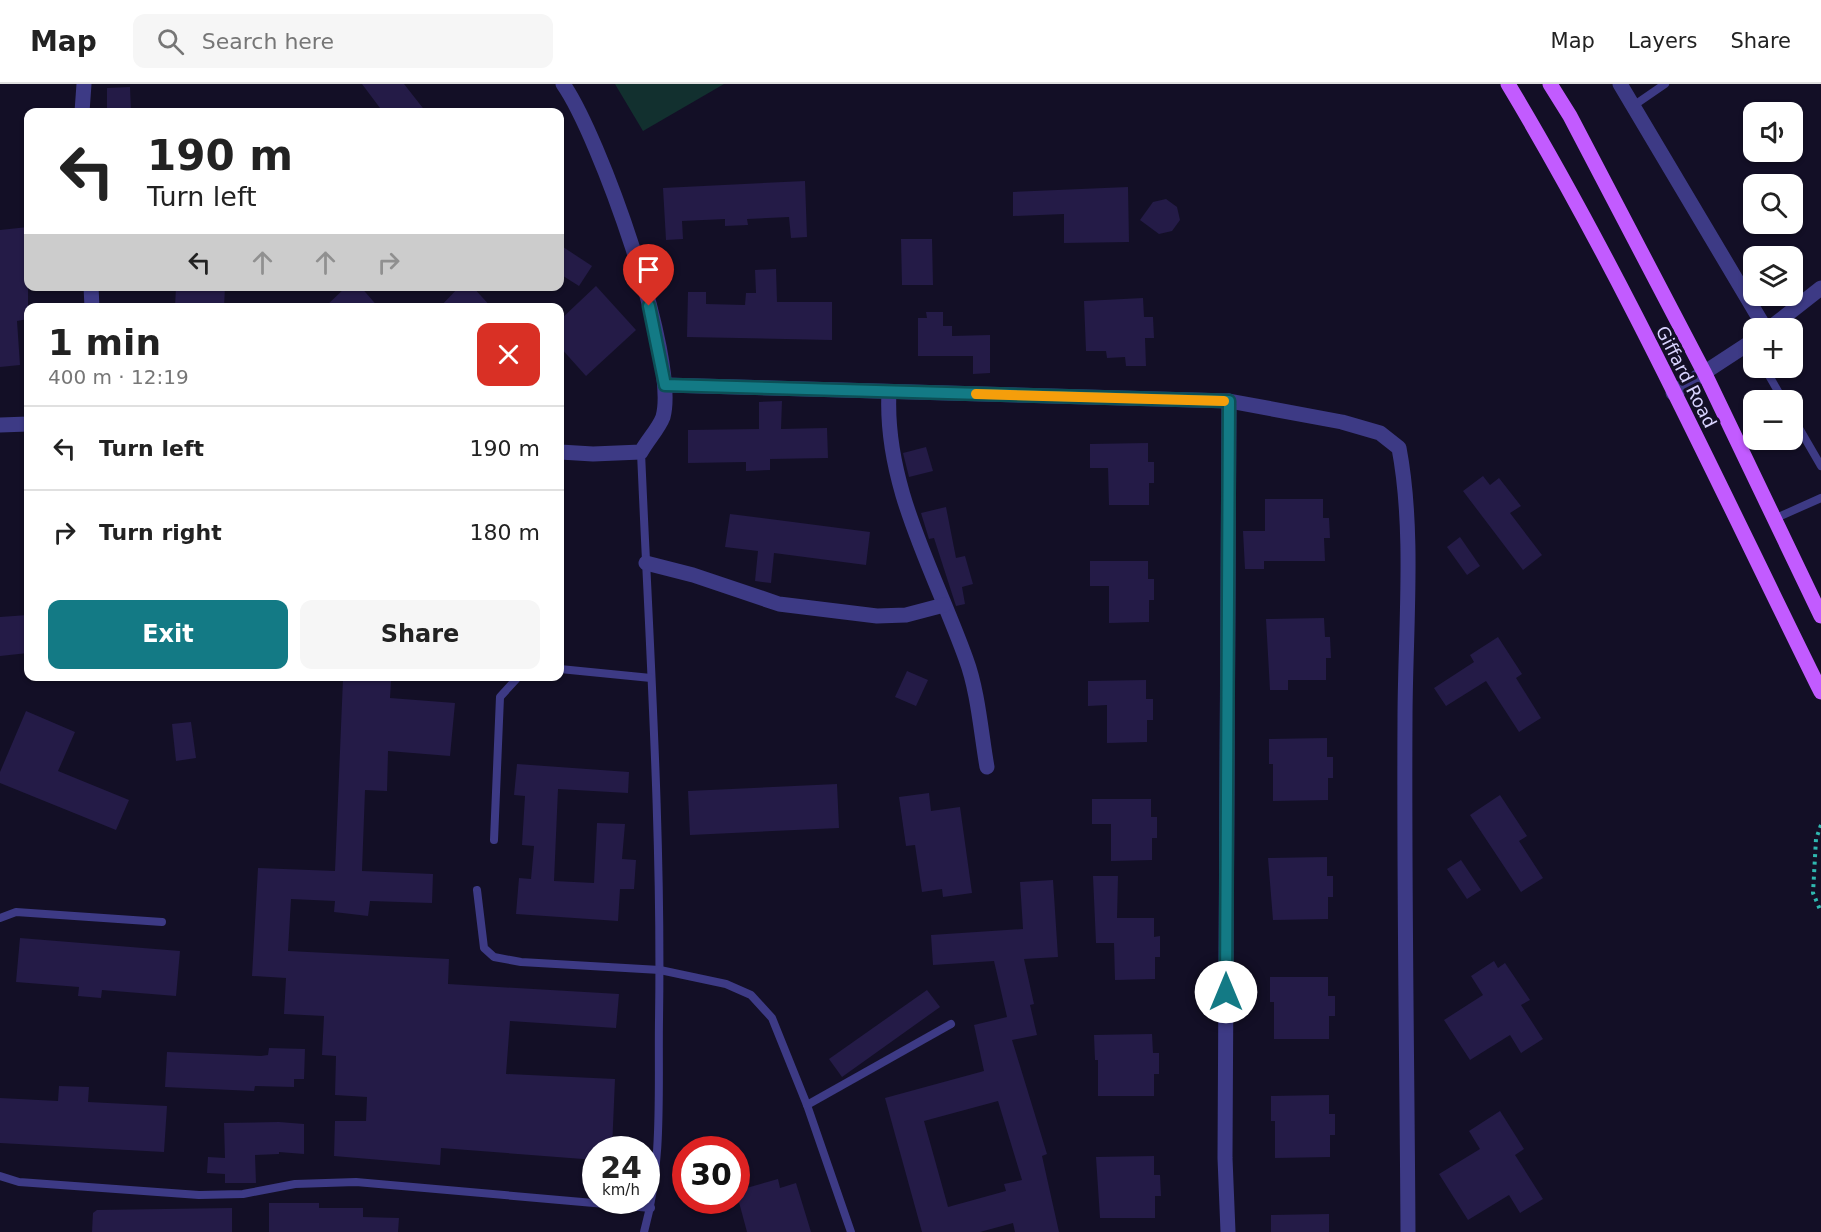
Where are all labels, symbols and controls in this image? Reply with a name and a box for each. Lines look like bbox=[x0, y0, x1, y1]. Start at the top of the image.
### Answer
search box bbox=[133, 14, 553, 68]
text: Map bbox=[30, 25, 97, 58]
icon: search bbox=[154, 25, 187, 58]
text: Search here bbox=[202, 29, 334, 54]
text: Map bbox=[1551, 29, 1595, 53]
text: Layers bbox=[1628, 29, 1697, 53]
text: Share bbox=[1730, 29, 1791, 53]
map controls bbox=[1743, 102, 1803, 450]
button: sound bbox=[1743, 102, 1803, 162]
text: 190 m bbox=[147, 131, 293, 180]
icon: left bbox=[48, 132, 126, 210]
button: search bbox=[1743, 174, 1803, 234]
text: Turn left bbox=[147, 181, 257, 212]
pin bbox=[623, 244, 674, 306]
icon: left bbox=[183, 246, 216, 279]
icon: ahead bbox=[246, 246, 279, 279]
icon: ahead bbox=[309, 246, 342, 279]
icon: right bbox=[372, 246, 405, 279]
button: layers bbox=[1743, 246, 1803, 306]
icon: arrive bbox=[632, 253, 665, 286]
button: + bbox=[1743, 318, 1803, 378]
text: 1 min bbox=[48, 322, 161, 363]
street label: Giffard Road bbox=[1652, 322, 1721, 431]
button: close bbox=[477, 323, 540, 386]
text: 400 m · 12:19 bbox=[48, 365, 189, 389]
button: − bbox=[1743, 390, 1803, 450]
icon: left bbox=[48, 432, 81, 465]
text: Turn left bbox=[99, 436, 204, 461]
text: 190 m bbox=[470, 436, 540, 461]
icon: right bbox=[48, 516, 81, 549]
text: Turn right bbox=[99, 520, 222, 545]
text: 180 m bbox=[470, 520, 540, 545]
button: Exit bbox=[48, 600, 288, 669]
button: Share bbox=[300, 600, 540, 669]
position arrow bbox=[1194, 960, 1258, 1024]
speed limit sign: 30 bbox=[672, 1136, 750, 1214]
text: 24 bbox=[600, 1150, 642, 1185]
text: km/h bbox=[602, 1181, 640, 1199]

